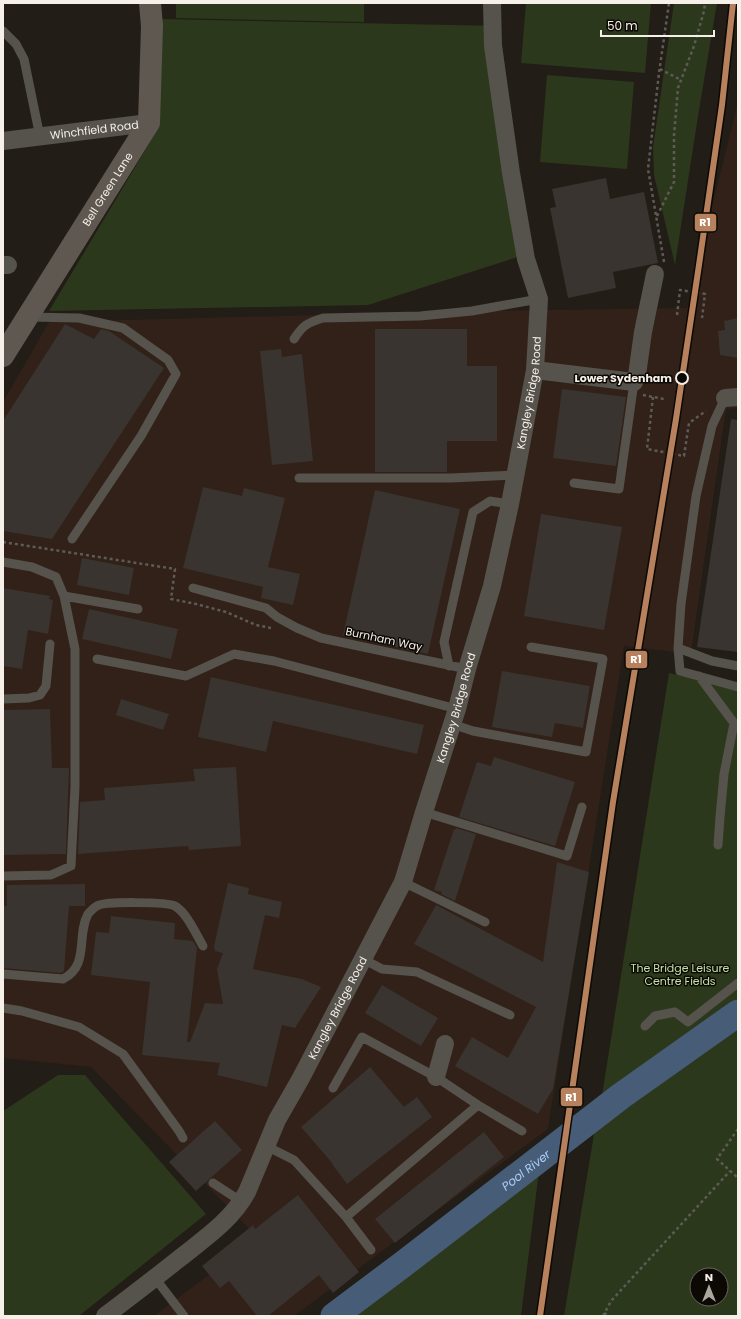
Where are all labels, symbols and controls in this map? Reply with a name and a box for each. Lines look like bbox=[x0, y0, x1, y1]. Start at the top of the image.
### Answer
scale bar bbox=[601, 12, 714, 38]
text: 50 m bbox=[607, 17, 638, 34]
street label: Winchfield Road bbox=[49, 116, 140, 143]
street label: Bell Green Lane bbox=[78, 149, 137, 229]
line badge: R1 bbox=[694, 213, 717, 232]
text: R1 bbox=[699, 214, 711, 230]
street label: Kangley Bridge Road bbox=[512, 336, 545, 450]
place label: Lower Sydenham bbox=[574, 370, 672, 386]
marker: Lower Sydenham bbox=[675, 371, 689, 385]
street label: Burnham Way bbox=[344, 623, 425, 655]
line badge: R1 bbox=[625, 650, 648, 669]
street label: Kangley Bridge Road bbox=[432, 651, 479, 765]
text: R1 bbox=[630, 651, 642, 667]
street label: Kangley Bridge Road bbox=[304, 954, 371, 1062]
park label: The Bridge Leisure Centre Fields bbox=[631, 960, 730, 989]
line badge: R1 bbox=[560, 1087, 583, 1107]
text: R1 bbox=[565, 1089, 577, 1105]
water label: Pool River bbox=[497, 1145, 554, 1194]
north arrow bbox=[689, 1267, 729, 1307]
text: N bbox=[705, 1269, 713, 1285]

